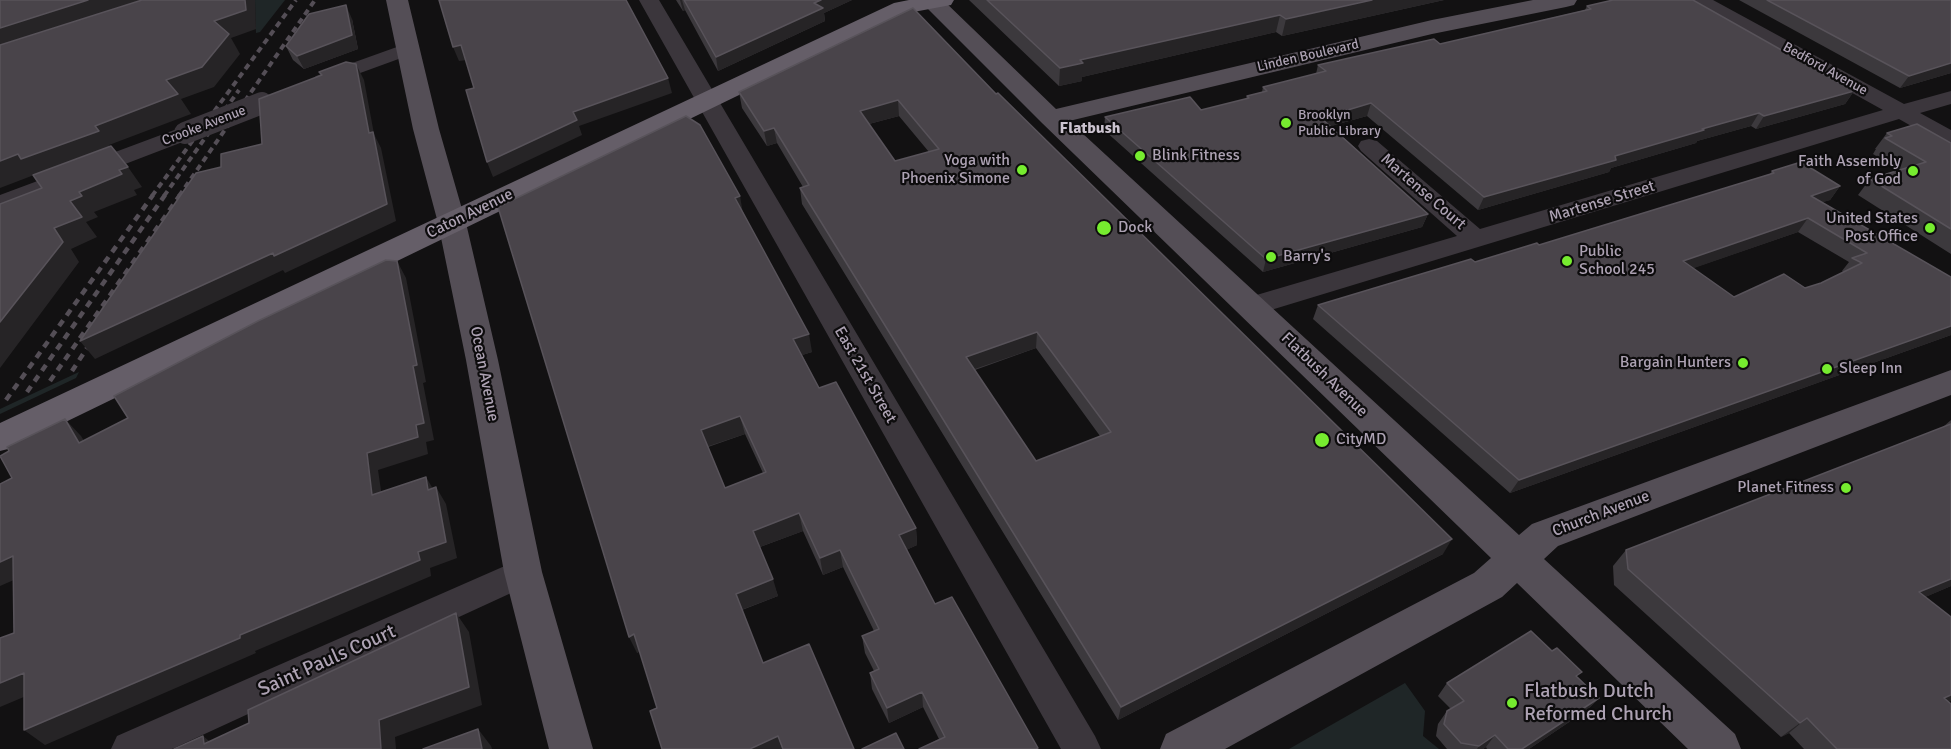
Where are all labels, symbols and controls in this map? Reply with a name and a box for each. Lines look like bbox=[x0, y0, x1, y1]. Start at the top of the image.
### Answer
street label: Linden Boulevard bbox=[1256, 36, 1360, 76]
street label: Bedford Avenue bbox=[1780, 39, 1870, 99]
street label: Crooke Avenue bbox=[160, 102, 248, 150]
place label: Brooklyn Public Library bbox=[1298, 107, 1381, 140]
marker: Brooklyn Public Library bbox=[1279, 116, 1293, 130]
district label: Flatbush bbox=[1060, 119, 1120, 139]
place label: Blink Fitness bbox=[1152, 146, 1240, 166]
marker: Blink Fitness bbox=[1133, 149, 1147, 163]
street label: Martense Court bbox=[1377, 150, 1469, 234]
place label: Yoga with Phoenix Simone bbox=[901, 151, 1010, 189]
place label: Faith Assembly of God bbox=[1798, 152, 1901, 190]
marker: Yoga with Phoenix Simone bbox=[1015, 163, 1029, 177]
marker: Faith Assembly of God bbox=[1906, 164, 1920, 178]
street label: Martense Street bbox=[1547, 177, 1657, 227]
street label: Caton Avenue bbox=[424, 185, 516, 243]
place label: United States Post Office bbox=[1826, 209, 1918, 247]
place label: Dock bbox=[1118, 218, 1152, 238]
marker: Dock bbox=[1095, 219, 1113, 237]
marker: United States Post Office bbox=[1923, 221, 1937, 235]
place label: Public School 245 bbox=[1579, 242, 1655, 280]
place label: Barry's bbox=[1283, 247, 1331, 267]
marker: Barry's bbox=[1264, 250, 1278, 264]
marker: Public School 245 bbox=[1560, 254, 1574, 268]
street label: East 21st Street bbox=[830, 323, 900, 427]
street label: Ocean Avenue bbox=[465, 325, 503, 423]
street label: Flatbush Avenue bbox=[1277, 329, 1371, 421]
place label: Bargain Hunters bbox=[1620, 353, 1731, 373]
marker: Bargain Hunters bbox=[1736, 356, 1750, 370]
place label: Sleep Inn bbox=[1839, 359, 1903, 379]
marker: Sleep Inn bbox=[1820, 362, 1834, 376]
place label: CityMD bbox=[1336, 430, 1386, 450]
marker: CityMD bbox=[1313, 431, 1331, 449]
place label: Planet Fitness bbox=[1737, 478, 1834, 498]
marker: Planet Fitness bbox=[1839, 481, 1853, 495]
street label: Church Avenue bbox=[1550, 487, 1652, 541]
street label: Saint Pauls Court bbox=[254, 620, 400, 702]
place label: Flatbush Dutch Reformed Church bbox=[1524, 680, 1672, 727]
marker: Flatbush Dutch Reformed Church bbox=[1505, 696, 1519, 710]

